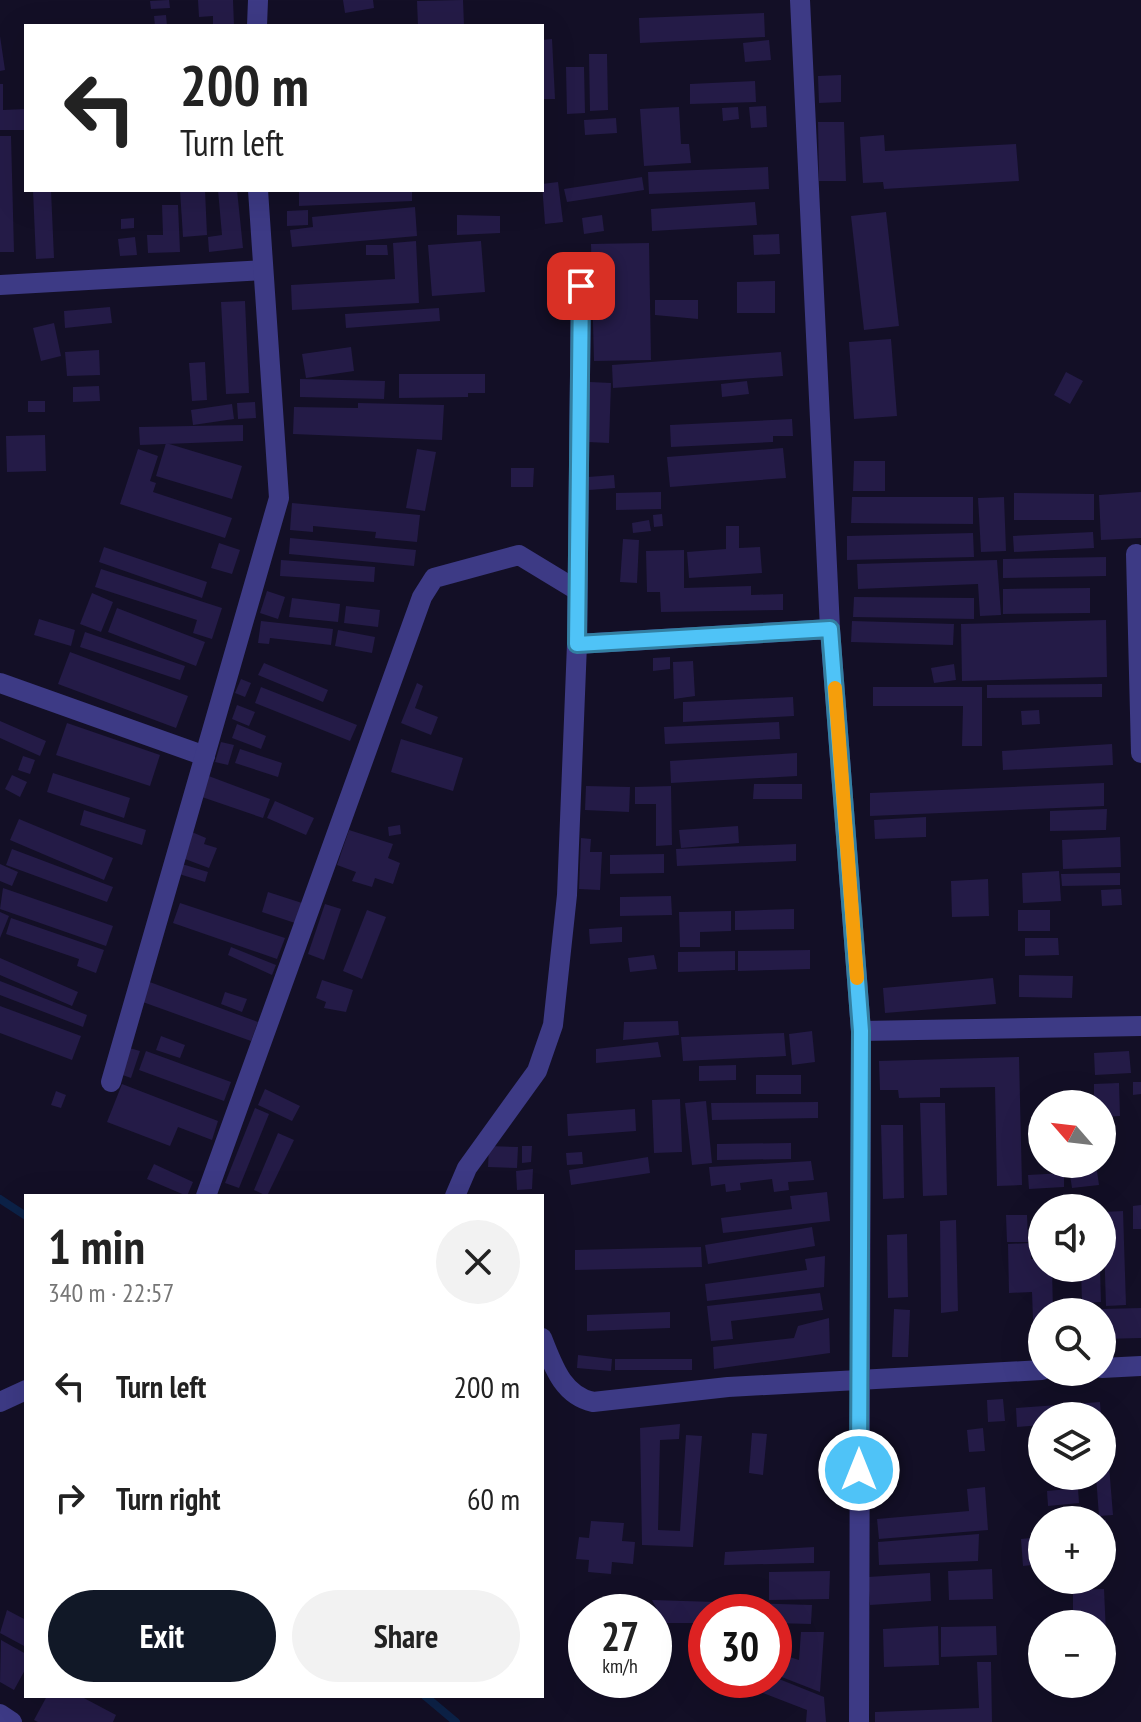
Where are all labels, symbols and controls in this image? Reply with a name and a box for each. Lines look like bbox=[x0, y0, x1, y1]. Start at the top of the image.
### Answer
text: 200 m bbox=[180, 49, 309, 121]
icon: left bbox=[48, 56, 152, 160]
text: Turn left bbox=[180, 119, 284, 166]
pin bbox=[547, 252, 615, 320]
icon: arrive bbox=[559, 264, 603, 308]
north arrow bbox=[1028, 1090, 1116, 1178]
map controls bbox=[1028, 1090, 1116, 1698]
button: sound bbox=[1028, 1194, 1116, 1282]
text: 1 min bbox=[48, 1215, 145, 1277]
button: close bbox=[436, 1220, 520, 1304]
text: 340 m · 22:57 bbox=[48, 1276, 174, 1309]
button: search bbox=[1028, 1298, 1116, 1386]
icon: left bbox=[48, 1364, 92, 1408]
text: Turn left bbox=[116, 1367, 206, 1406]
text: 200 m bbox=[454, 1367, 520, 1406]
button: layers bbox=[1028, 1402, 1116, 1490]
position arrow bbox=[817, 1428, 901, 1512]
icon: right bbox=[48, 1476, 92, 1520]
text: Turn right bbox=[116, 1479, 220, 1518]
text: 60 m bbox=[467, 1479, 520, 1518]
button: + bbox=[1028, 1506, 1116, 1594]
button: Exit bbox=[48, 1590, 276, 1682]
button: Share bbox=[292, 1590, 520, 1682]
speed limit sign: 30 bbox=[688, 1594, 792, 1698]
text: 27 bbox=[601, 1610, 639, 1662]
button: − bbox=[1028, 1610, 1116, 1698]
text: km/h bbox=[602, 1653, 638, 1679]

